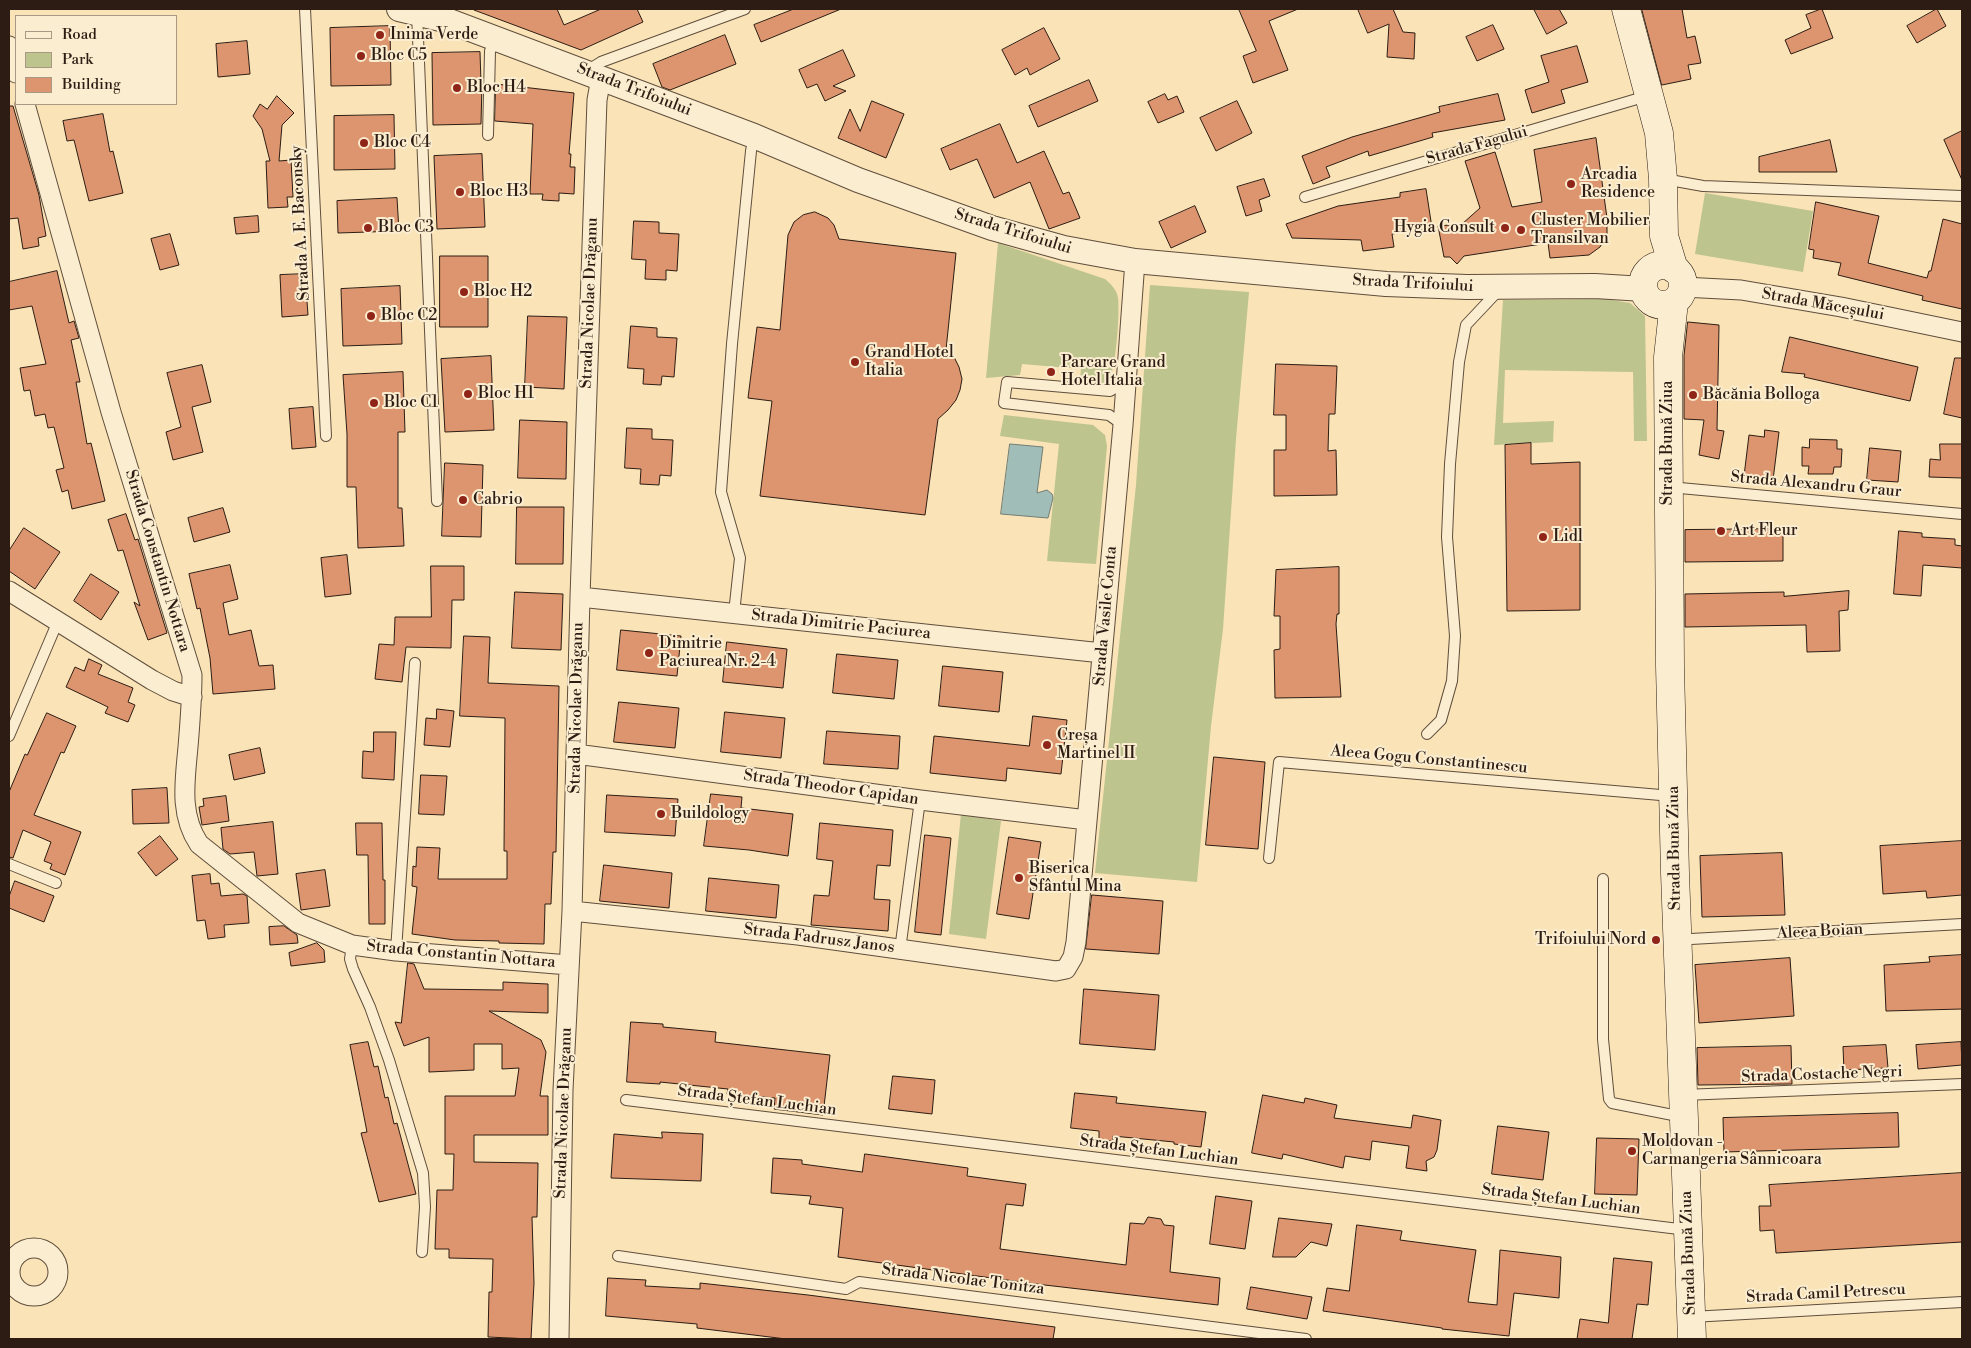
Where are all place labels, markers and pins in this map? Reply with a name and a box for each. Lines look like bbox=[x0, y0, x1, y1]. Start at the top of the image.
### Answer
place label: Inima Verde bbox=[390, 25, 478, 45]
marker: Inima Verde bbox=[374, 29, 386, 41]
place label: Bloc C5 bbox=[371, 46, 427, 66]
marker: Bloc C5 bbox=[355, 50, 367, 62]
place label: Bloc H4 bbox=[467, 78, 526, 98]
marker: Bloc H4 bbox=[451, 82, 463, 94]
place label: Bloc C4 bbox=[374, 133, 431, 153]
marker: Bloc C4 bbox=[358, 137, 370, 149]
place label: Arcadia Residence bbox=[1581, 165, 1655, 203]
marker: Arcadia Residence bbox=[1565, 178, 1577, 190]
place label: Bloc H3 bbox=[470, 182, 528, 202]
marker: Bloc H3 bbox=[454, 186, 466, 198]
place label: Cluster Mobilier Transilvan bbox=[1531, 211, 1649, 249]
place label: Bloc C3 bbox=[378, 218, 434, 238]
place label: Hygia Consult bbox=[1394, 218, 1495, 238]
marker: Bloc C3 bbox=[362, 222, 374, 234]
marker: Hygia Consult bbox=[1499, 222, 1511, 234]
marker: Cluster Mobilier Transilvan bbox=[1515, 224, 1527, 236]
place label: Bloc H2 bbox=[474, 282, 532, 302]
marker: Bloc H2 bbox=[458, 286, 470, 298]
place label: Bloc C2 bbox=[381, 306, 437, 326]
marker: Bloc C2 bbox=[365, 310, 377, 322]
place label: Grand Hotel Italia bbox=[865, 343, 954, 381]
place label: Parcare Grand Hotel Italia bbox=[1061, 353, 1166, 391]
marker: Grand Hotel Italia bbox=[849, 356, 861, 368]
marker: Parcare Grand Hotel Italia bbox=[1045, 366, 1057, 378]
place label: Bloc H1 bbox=[478, 384, 534, 404]
place label: Băcănia Bolloga bbox=[1703, 385, 1820, 405]
marker: Bloc H1 bbox=[462, 388, 474, 400]
marker: Băcănia Bolloga bbox=[1687, 389, 1699, 401]
place label: Bloc C1 bbox=[384, 393, 438, 413]
marker: Bloc C1 bbox=[368, 397, 380, 409]
place label: Cabrio bbox=[473, 490, 523, 510]
marker: Cabrio bbox=[457, 494, 469, 506]
place label: Art Fleur bbox=[1731, 521, 1798, 541]
marker: Art Fleur bbox=[1715, 525, 1727, 537]
place label: Lidl bbox=[1553, 527, 1583, 547]
marker: Lidl bbox=[1537, 531, 1549, 543]
place label: Dimitrie Paciurea Nr. 2-4 bbox=[659, 634, 776, 672]
marker: Dimitrie Paciurea Nr. 2-4 bbox=[643, 647, 655, 659]
place label: Creșa Martinel II bbox=[1057, 726, 1135, 764]
marker: Creșa Martinel II bbox=[1041, 739, 1053, 751]
place label: Buildology bbox=[671, 804, 749, 824]
marker: Buildology bbox=[655, 808, 667, 820]
place label: Biserica Sfântul Mina bbox=[1029, 859, 1121, 897]
marker: Biserica Sfântul Mina bbox=[1013, 872, 1025, 884]
place label: Trifoiului Nord bbox=[1535, 930, 1646, 950]
marker: Trifoiului Nord bbox=[1650, 934, 1662, 946]
place label: Moldovan - Carmangeria Sânnicoara bbox=[1642, 1132, 1822, 1170]
marker: Moldovan - Carmangeria Sânnicoara bbox=[1626, 1145, 1638, 1157]

